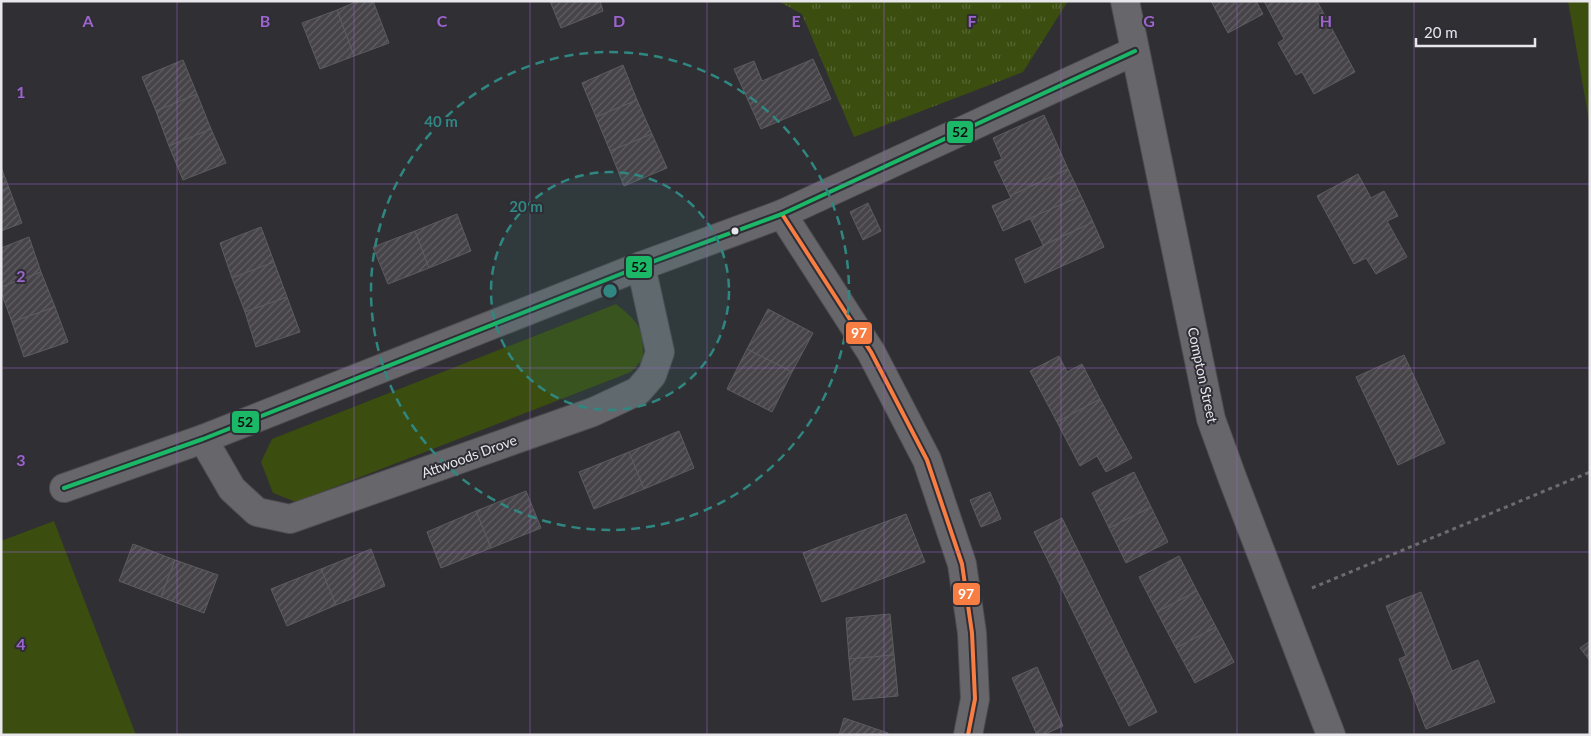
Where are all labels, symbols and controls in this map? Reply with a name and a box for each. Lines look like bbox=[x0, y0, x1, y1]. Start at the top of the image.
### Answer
text: A bbox=[81, 11, 94, 30]
text: B bbox=[260, 11, 270, 30]
text: C bbox=[437, 11, 448, 30]
text: D bbox=[613, 11, 625, 30]
text: E bbox=[791, 11, 801, 30]
text: F bbox=[967, 11, 977, 30]
text: G bbox=[1143, 11, 1155, 30]
text: H bbox=[1320, 11, 1332, 30]
scale bar bbox=[1416, 15, 1535, 47]
text: 20 m bbox=[1424, 23, 1458, 41]
text: 1 bbox=[16, 82, 26, 101]
text: 40 m bbox=[424, 112, 458, 130]
line badge: 52 bbox=[946, 120, 974, 144]
text: 52 bbox=[952, 123, 968, 140]
text: 20 m bbox=[509, 197, 543, 215]
unlabelled marker bbox=[730, 226, 740, 236]
line badge: 52 bbox=[625, 255, 653, 279]
text: 52 bbox=[631, 258, 647, 275]
text: 2 bbox=[16, 266, 26, 285]
centre of rings bbox=[601, 282, 619, 300]
line badge: 97 bbox=[845, 321, 873, 345]
text: 97 bbox=[851, 324, 867, 341]
street label: Compton Street bbox=[1185, 325, 1221, 425]
line badge: 52 bbox=[231, 410, 260, 434]
text: 52 bbox=[237, 413, 253, 430]
street label: Attwoods Drove bbox=[419, 431, 519, 481]
text: 3 bbox=[16, 450, 26, 469]
line badge: 97 bbox=[952, 582, 981, 606]
text: 97 bbox=[958, 585, 974, 602]
text: 4 bbox=[16, 634, 26, 653]

